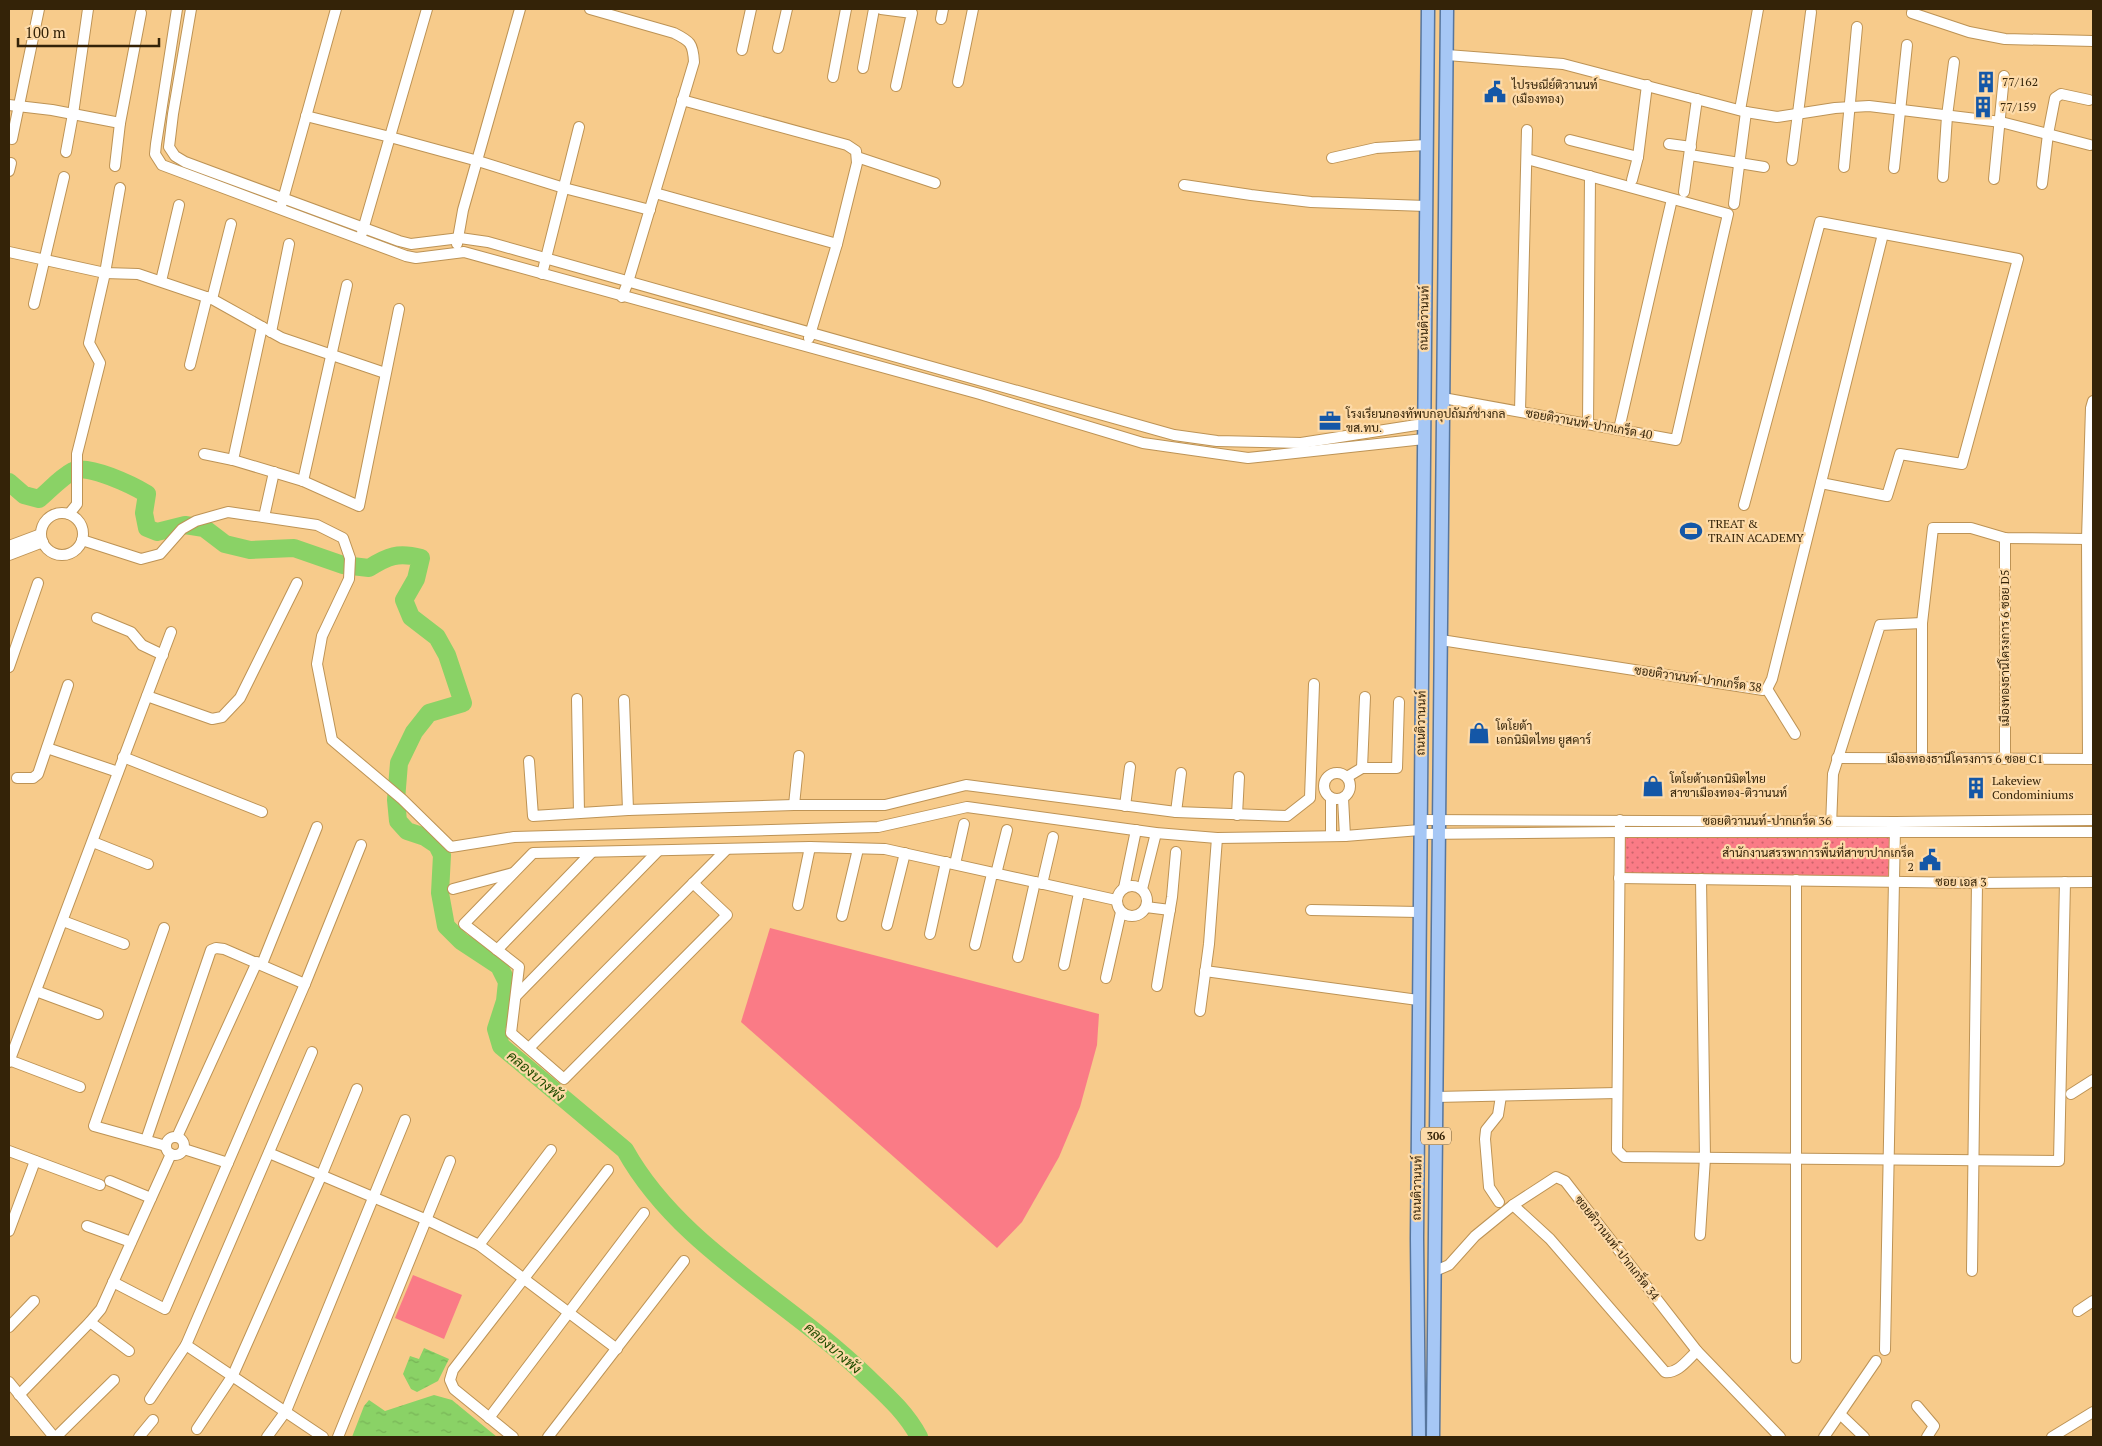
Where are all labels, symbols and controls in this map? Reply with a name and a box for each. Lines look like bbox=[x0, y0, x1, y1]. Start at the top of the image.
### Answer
scale bar bbox=[18, 15, 159, 47]
text: 100 m bbox=[25, 22, 66, 42]
building icon: 77/162 bbox=[1973, 69, 1999, 95]
place label: 77/162 bbox=[2002, 74, 2038, 89]
place label: ไปรษณีย์ติวานนท์ (เมืองทอง) bbox=[1511, 77, 1598, 106]
public building icon: ไปรษณีย์ติวานนท์ (เมืองทอง) bbox=[1482, 79, 1508, 105]
building icon: 77/159 bbox=[1970, 94, 1996, 120]
place label: 77/159 bbox=[2000, 99, 2036, 114]
street label: ถนนติวานนท์ bbox=[1415, 286, 1432, 350]
street label: ซอยติวานนท์-ปากเกร็ด 40 bbox=[1524, 404, 1654, 442]
place label: โรงเรียนกองทัพบกอุปถัมภ์ช่างกล ขส.ทบ. bbox=[1345, 406, 1506, 435]
office icon: โรงเรียนกองทัพบกอุปถัมภ์ช่างกล ขส.ทบ. bbox=[1317, 408, 1343, 434]
place label: TREAT & TRAIN ACADEMY bbox=[1708, 516, 1804, 545]
sports icon: TREAT & TRAIN ACADEMY bbox=[1678, 518, 1704, 544]
street label: เมืองทองธานีโครงการ 6 ซอย D5 bbox=[1997, 570, 2012, 726]
street label: ซอยติวานนท์-ปากเกร็ด 38 bbox=[1633, 661, 1763, 695]
street label: ถนนติวานนท์ bbox=[1412, 691, 1429, 755]
place label: โตโยต้า เอกนิมิตไทย ยูสคาร์ bbox=[1495, 718, 1591, 748]
shop icon: โตโยต้า เอกนิมิตไทย ยูสคาร์ bbox=[1466, 720, 1492, 746]
street label: เมืองทองธานีโครงการ 6 ซอย C1 bbox=[1887, 751, 2043, 766]
place label: โตโยต้าเอกนิมิตไทย สาขาเมืองทอง-ติวานนท์ bbox=[1669, 771, 1787, 800]
shop icon: โตโยต้าเอกนิมิตไทย สาขาเมืองทอง-ติวานนท์ bbox=[1640, 773, 1666, 799]
place label: Lakeview Condominiums bbox=[1992, 773, 2074, 802]
building icon: Lakeview Condominiums bbox=[1963, 775, 1989, 801]
street label: ซอยติวานนท์-ปากเกร็ด 36 bbox=[1703, 812, 1832, 828]
place label: สำนักงานสรรพาการพื้นที่สาขาปากเกร็ด 2 bbox=[1722, 842, 1914, 874]
public building icon: สำนักงานสรรพาการพื้นที่สาขาปากเกร็ด 2 bbox=[1917, 847, 1943, 873]
street label: ซอย เอส 3 bbox=[1935, 874, 1987, 889]
water label: คลองบางพัง bbox=[503, 1046, 569, 1105]
road number: 306 bbox=[1421, 1128, 1451, 1144]
street label: ถนนติวานนท์ bbox=[1408, 1156, 1425, 1220]
street label: ซอยติวานนท์-ปากเกร็ด 34 bbox=[1572, 1192, 1664, 1303]
water label: คลองบางพัง bbox=[801, 1318, 866, 1378]

